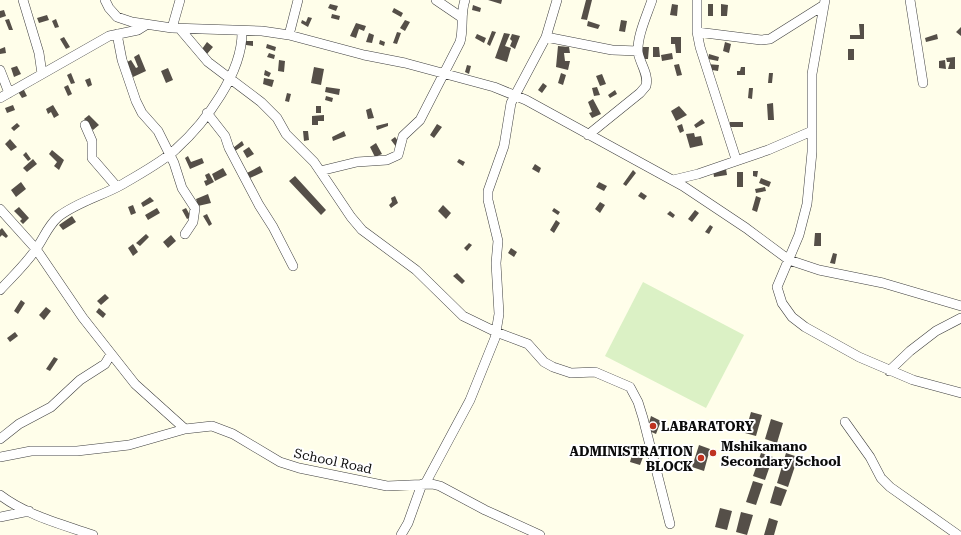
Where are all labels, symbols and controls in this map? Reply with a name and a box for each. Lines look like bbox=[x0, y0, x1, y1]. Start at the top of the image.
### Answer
place label: LABARATORY bbox=[661, 419, 754, 434]
marker: LABARATORY bbox=[648, 421, 658, 431]
place label: Mshikamano Secondary School bbox=[721, 439, 842, 469]
place label: ADMINISTRATION BLOCK bbox=[570, 444, 694, 474]
street label: School Road bbox=[293, 445, 374, 477]
marker: Mshikamano Secondary School bbox=[708, 448, 718, 458]
marker: ADMINISTRATION BLOCK bbox=[696, 453, 706, 463]

